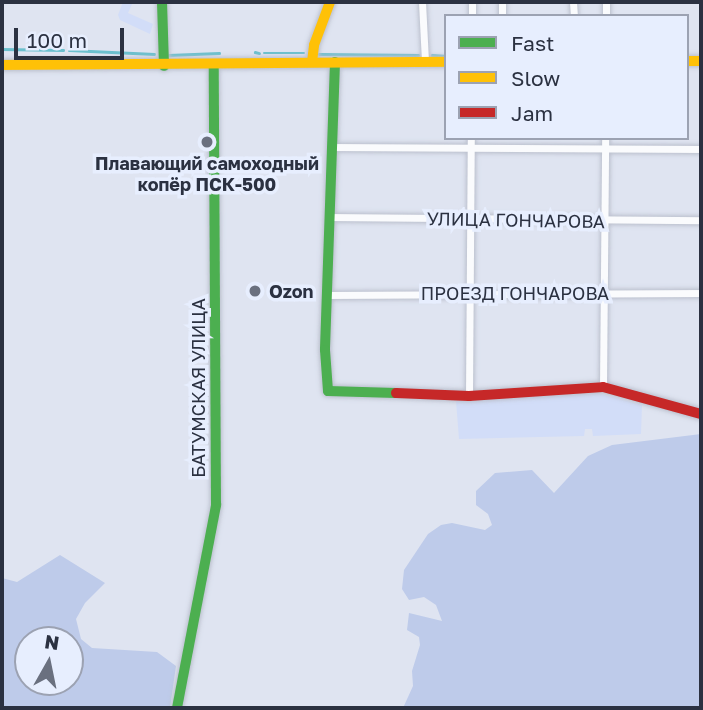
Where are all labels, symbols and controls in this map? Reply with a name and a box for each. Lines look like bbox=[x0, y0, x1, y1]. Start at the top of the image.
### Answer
scale bar bbox=[18, 14, 128, 58]
legend bbox=[444, 14, 689, 140]
text: 100 m bbox=[27, 27, 87, 53]
text: Fast bbox=[511, 30, 554, 56]
text: Slow bbox=[511, 65, 560, 91]
text: Jam bbox=[511, 100, 553, 126]
marker: Плавающий самоходный копёр ПСК-500 bbox=[199, 134, 215, 150]
place label: Плавающий самоходный копёр ПСК-500 bbox=[95, 153, 319, 196]
street label: УЛИЦА ГОНЧАРОВА bbox=[427, 208, 605, 232]
place label: Ozon bbox=[269, 280, 313, 302]
street label: ПРОЕЗД ГОНЧАРОВА bbox=[421, 282, 609, 304]
marker: Ozon bbox=[247, 283, 263, 299]
street label: БАТУМСКАЯ УЛИЦА bbox=[187, 298, 209, 478]
north arrow bbox=[14, 626, 84, 696]
text: N bbox=[43, 629, 61, 654]

